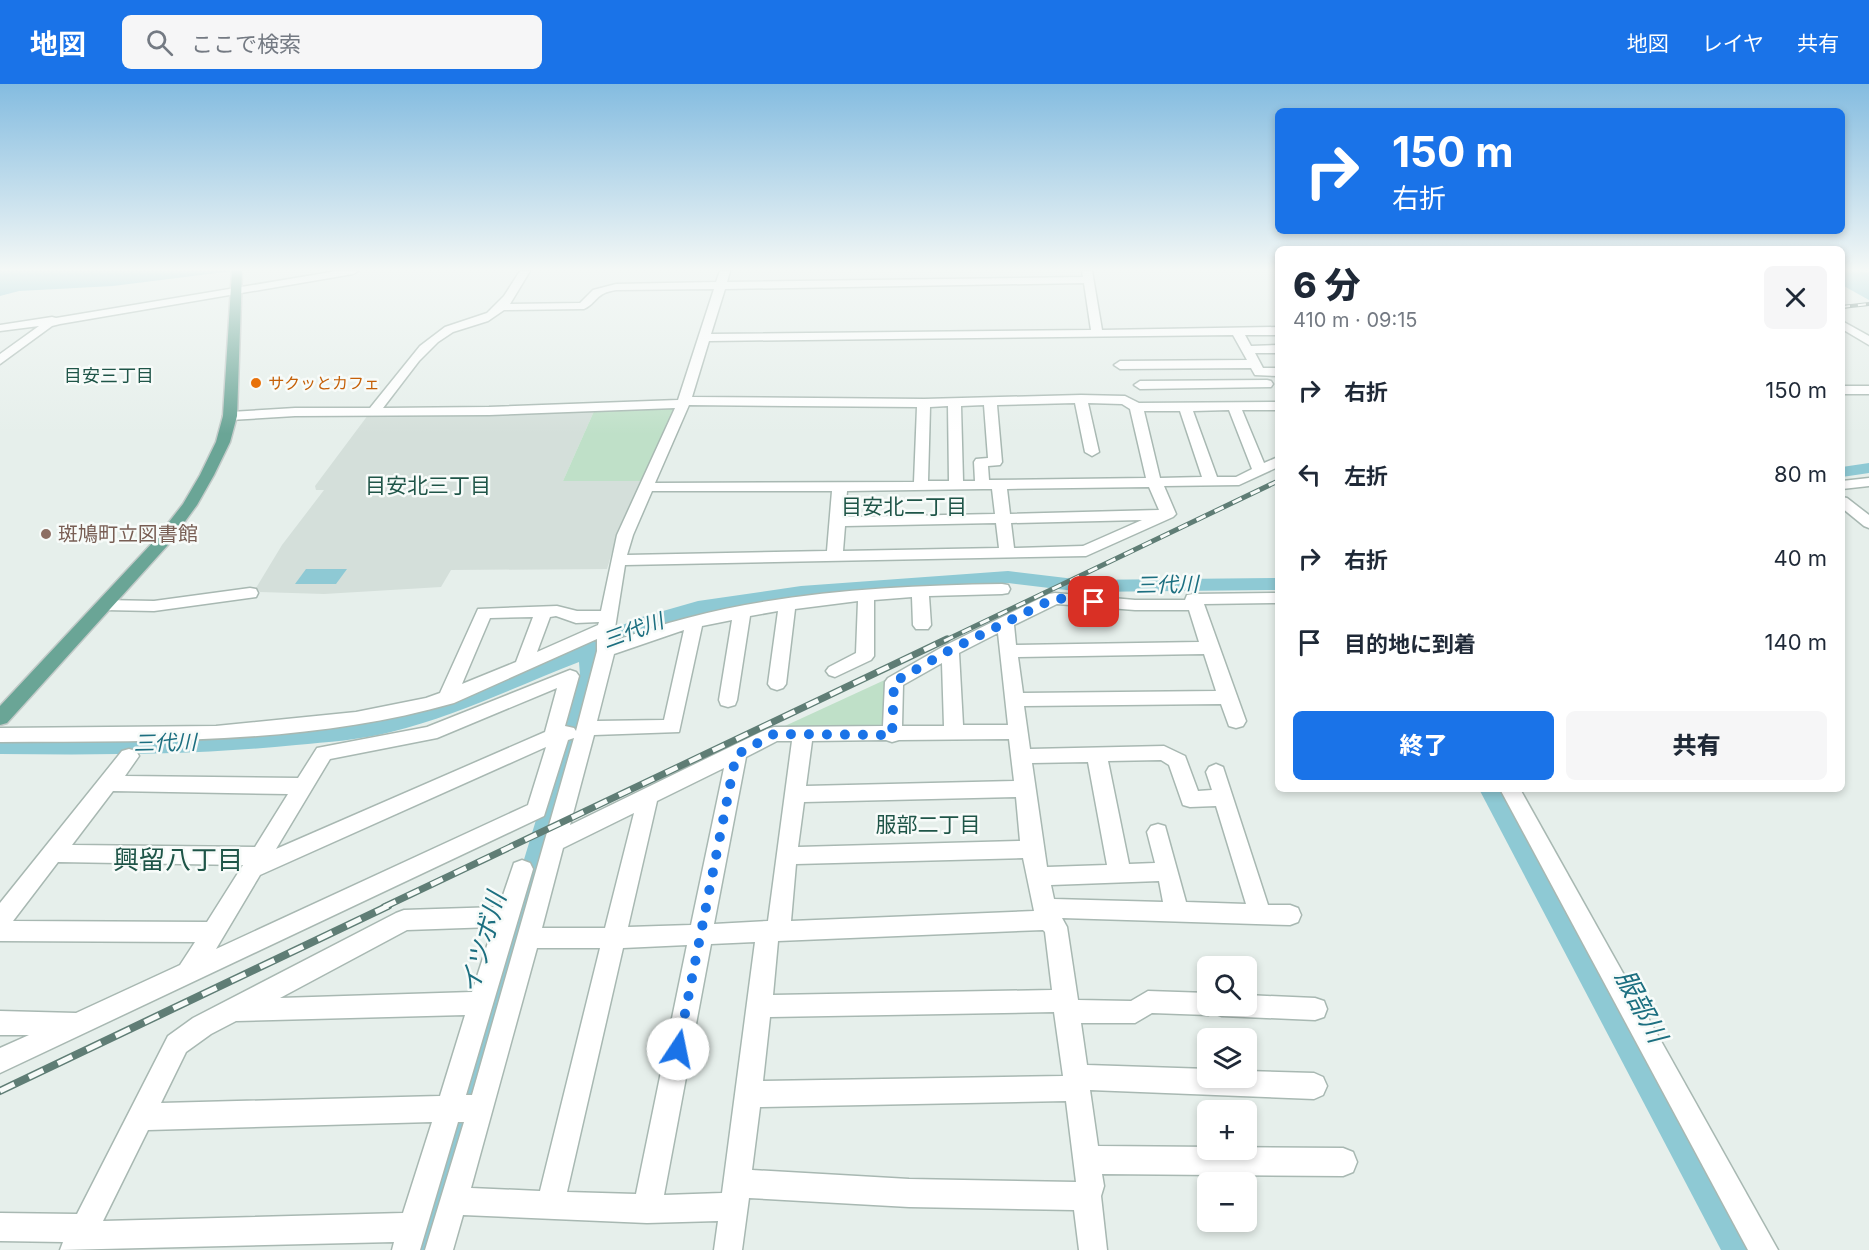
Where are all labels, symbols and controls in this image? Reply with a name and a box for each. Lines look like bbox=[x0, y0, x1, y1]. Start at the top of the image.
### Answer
search box bbox=[122, 15, 542, 69]
icon: search bbox=[143, 26, 176, 59]
text: 地図 bbox=[30, 27, 86, 61]
text: ここで検索 bbox=[191, 31, 301, 57]
text: 地図 bbox=[1627, 31, 1669, 56]
text: レイヤ bbox=[1702, 31, 1764, 56]
text: 共有 bbox=[1797, 31, 1839, 56]
text: 150 m bbox=[1392, 126, 1514, 177]
icon: right bbox=[1293, 132, 1371, 210]
text: 右折 bbox=[1392, 182, 1446, 215]
text: 6 分 bbox=[1293, 263, 1361, 307]
button: close bbox=[1764, 266, 1827, 329]
text: 410 m · 09:15 bbox=[1293, 308, 1418, 332]
district label: 目安三丁目 bbox=[64, 365, 154, 386]
place label: サクッとカフェ bbox=[268, 373, 380, 393]
icon: right bbox=[1293, 374, 1326, 407]
marker: サクッとカフェ bbox=[249, 376, 263, 390]
text: 150 m bbox=[1765, 377, 1827, 403]
text: 右折 bbox=[1344, 379, 1388, 405]
icon: left bbox=[1293, 458, 1326, 491]
text: 80 m bbox=[1774, 461, 1827, 487]
text: 左折 bbox=[1344, 463, 1388, 489]
district label: 目安北三丁目 bbox=[365, 473, 491, 498]
district label: 目安北二丁目 bbox=[841, 494, 967, 519]
place label: 斑鳩町立図書館 bbox=[58, 522, 198, 546]
marker: 斑鳩町立図書館 bbox=[39, 527, 53, 541]
icon: right bbox=[1293, 542, 1326, 575]
text: 40 m bbox=[1773, 545, 1827, 571]
text: 右折 bbox=[1344, 547, 1388, 573]
water label: 三代川 bbox=[1135, 571, 1201, 598]
pin bbox=[1068, 576, 1119, 627]
icon: arrive bbox=[1077, 585, 1110, 618]
water label: 三代川 bbox=[599, 607, 669, 653]
icon: arrive bbox=[1293, 626, 1326, 659]
text: 140 m bbox=[1765, 629, 1827, 655]
text: 目的地に到着 bbox=[1344, 631, 1476, 657]
button: 終了 bbox=[1293, 711, 1554, 780]
button: 共有 bbox=[1566, 711, 1827, 780]
water label: 三代川 bbox=[133, 729, 199, 756]
district label: 服部二丁目 bbox=[876, 812, 981, 837]
district label: 興留八丁目 bbox=[113, 844, 243, 875]
water label: イツボ川 bbox=[453, 886, 513, 997]
map controls bbox=[1197, 956, 1257, 1232]
button: search bbox=[1197, 956, 1257, 1016]
water label: 服部川 bbox=[1609, 964, 1675, 1050]
position arrow bbox=[646, 1017, 710, 1081]
button: layers bbox=[1197, 1028, 1257, 1088]
button: + bbox=[1197, 1100, 1257, 1160]
button: − bbox=[1197, 1172, 1257, 1232]

